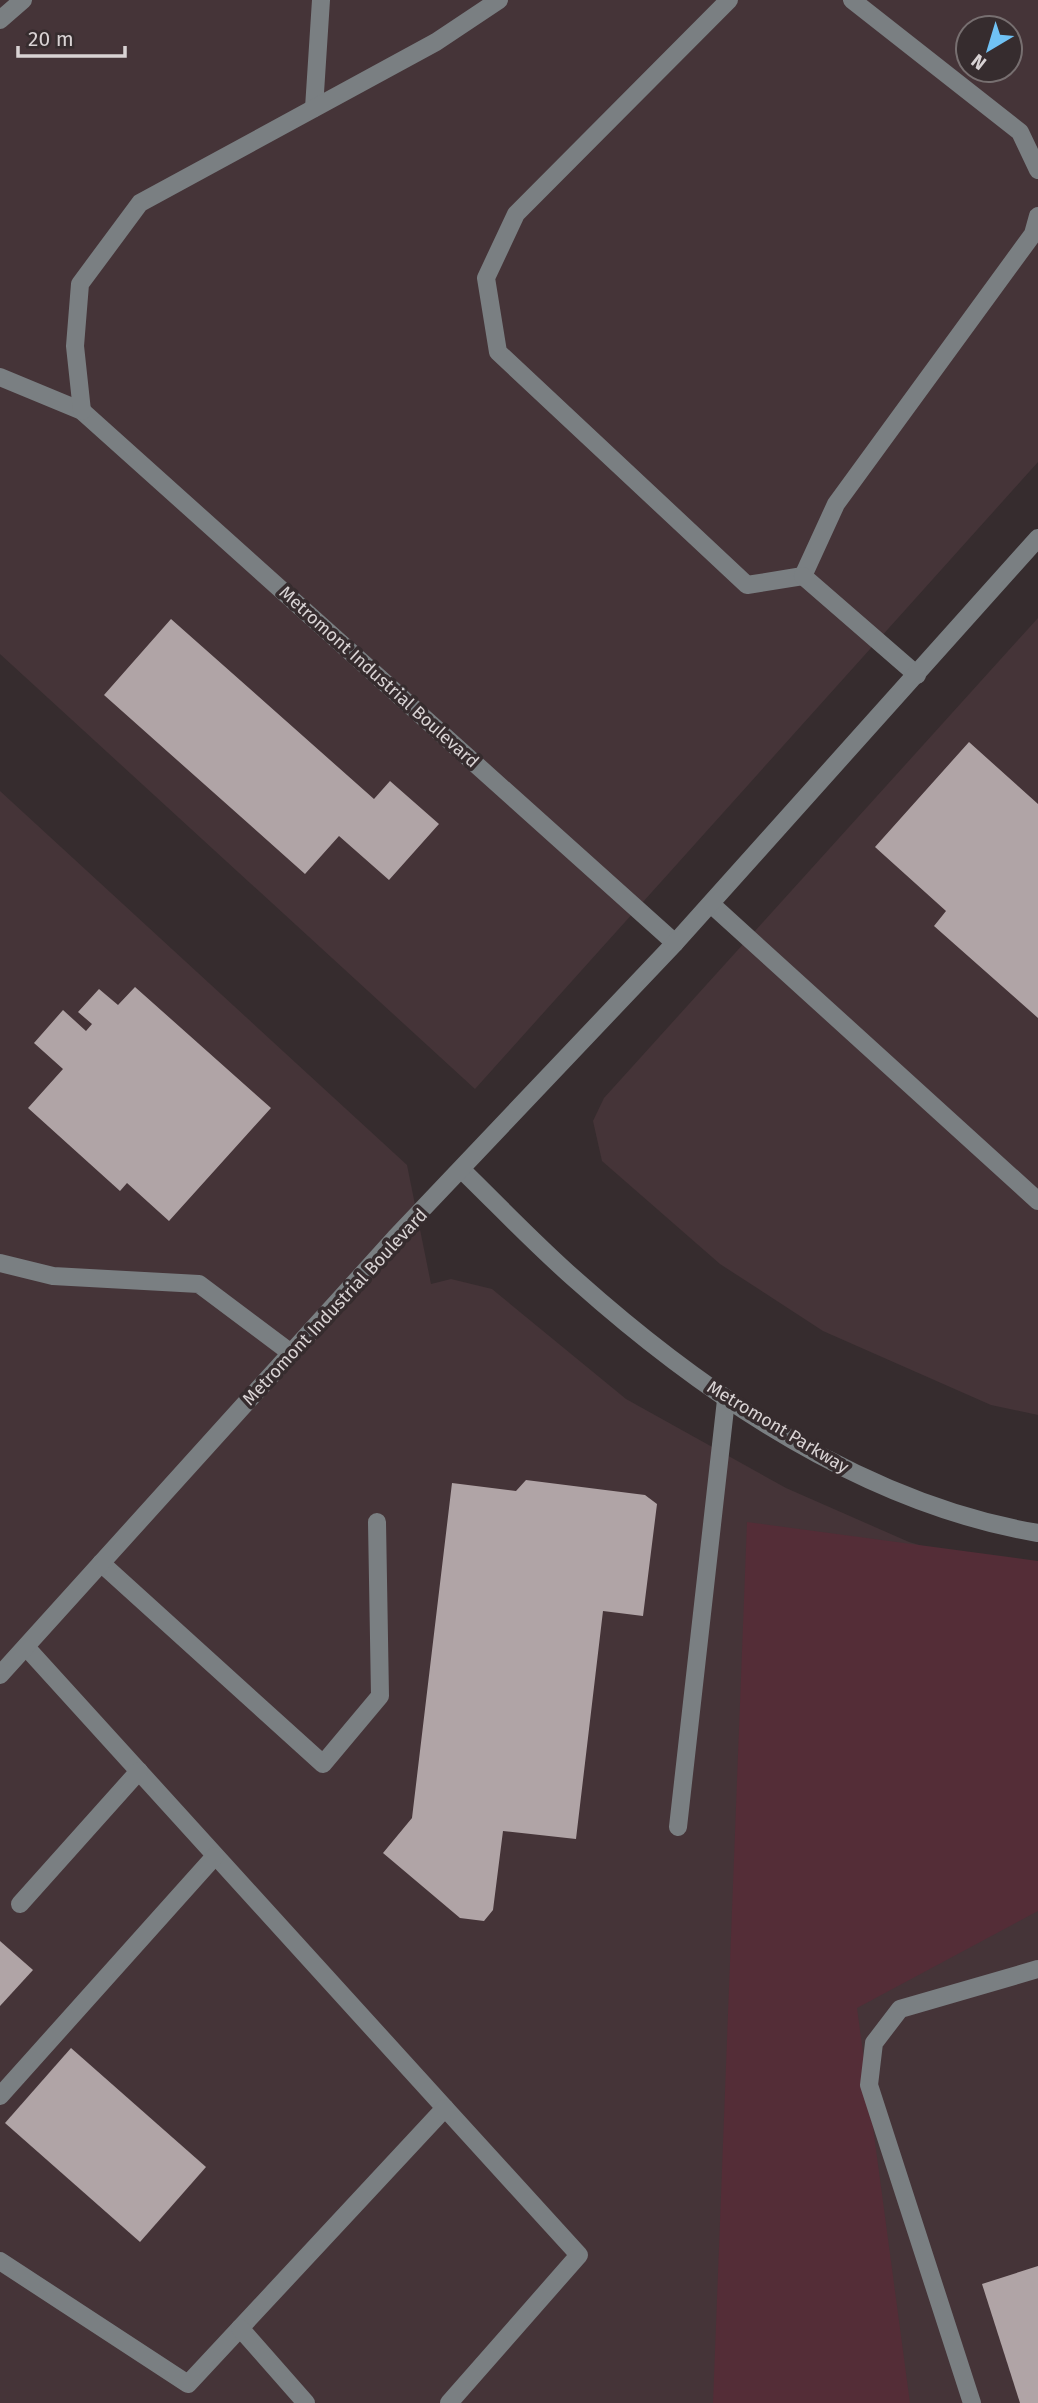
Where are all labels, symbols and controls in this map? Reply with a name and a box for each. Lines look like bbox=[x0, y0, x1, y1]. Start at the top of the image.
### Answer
scale bar bbox=[18, 14, 124, 58]
north arrow bbox=[954, 14, 1024, 84]
text: 20 m bbox=[28, 26, 74, 52]
text: N bbox=[967, 49, 991, 75]
street label: Metromont Industrial Boulevard bbox=[275, 581, 483, 773]
street label: Metromont Industrial Boulevard bbox=[238, 1204, 432, 1410]
street label: Metromont Parkway bbox=[703, 1376, 853, 1478]

